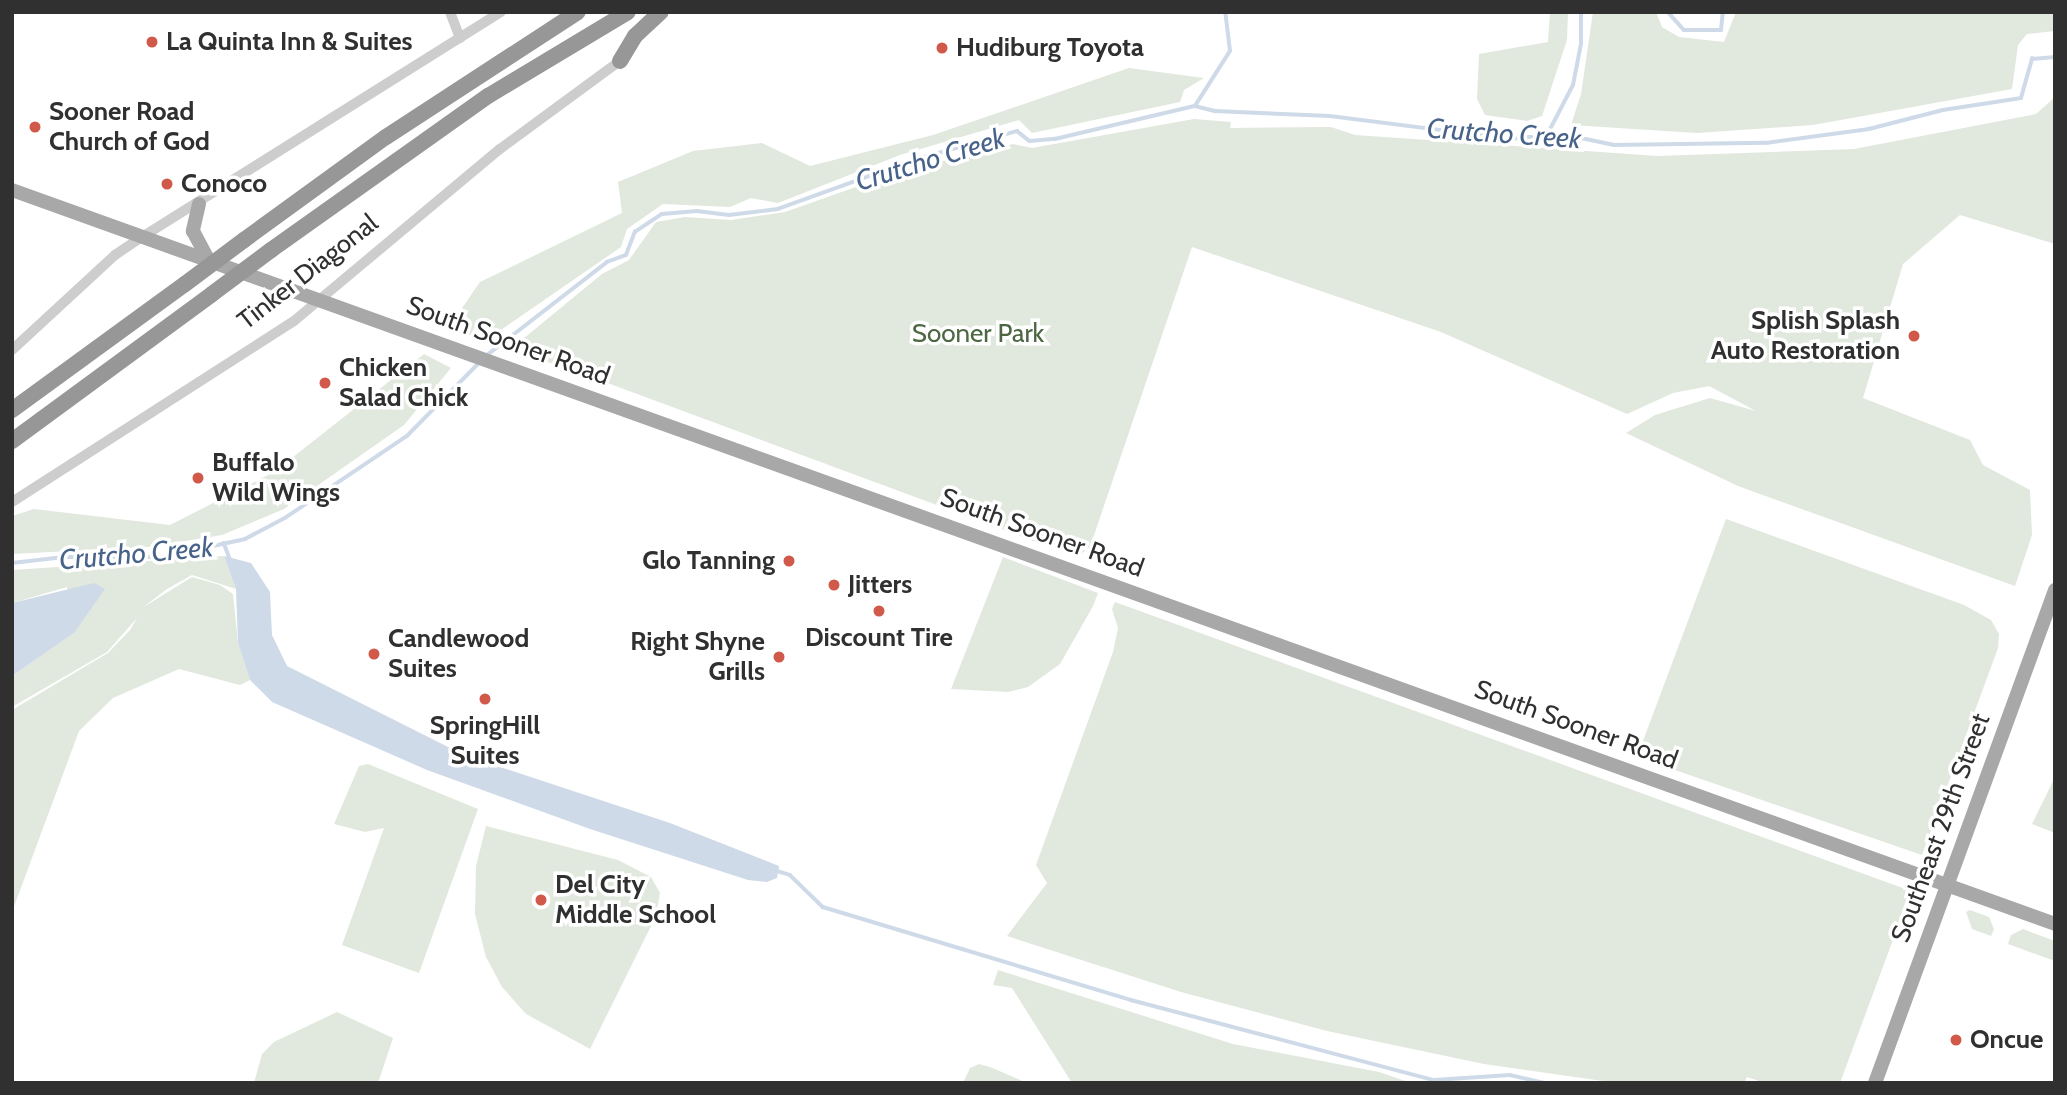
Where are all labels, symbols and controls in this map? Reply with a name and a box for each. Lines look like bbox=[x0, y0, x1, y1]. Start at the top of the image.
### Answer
place label: La Quinta Inn & Suites bbox=[166, 26, 413, 58]
place label: Hudiburg Toyota bbox=[956, 32, 1144, 64]
marker: La Quinta Inn & Suites bbox=[144, 34, 160, 50]
marker: Hudiburg Toyota bbox=[934, 40, 950, 56]
place label: Sooner Road Church of God bbox=[49, 96, 210, 158]
water label: Crutcho Creek bbox=[1426, 111, 1582, 155]
marker: Sooner Road Church of God bbox=[27, 119, 43, 135]
water label: Crutcho Creek bbox=[851, 120, 1009, 198]
place label: Conoco bbox=[181, 168, 267, 200]
marker: Conoco bbox=[159, 176, 175, 192]
street label: Tinker Diagonal bbox=[232, 208, 384, 336]
street label: South Sooner Road bbox=[402, 290, 614, 392]
place label: Splish Splash Auto Restoration bbox=[1711, 305, 1900, 366]
park label: Sooner Park bbox=[912, 318, 1044, 350]
marker: Splish Splash Auto Restoration bbox=[1906, 328, 1922, 344]
place label: Chicken Salad Chick bbox=[339, 352, 468, 414]
marker: Chicken Salad Chick bbox=[317, 375, 333, 391]
place label: Buffalo Wild Wings bbox=[212, 447, 340, 508]
marker: Buffalo Wild Wings bbox=[190, 470, 206, 486]
street label: South Sooner Road bbox=[936, 482, 1148, 584]
water label: Crutcho Creek bbox=[58, 530, 214, 576]
place label: Glo Tanning bbox=[642, 545, 775, 577]
marker: Glo Tanning bbox=[781, 553, 797, 569]
place label: Jitters bbox=[848, 569, 912, 601]
marker: Jitters bbox=[826, 577, 842, 593]
marker: Discount Tire bbox=[871, 603, 887, 619]
place label: Discount Tire bbox=[805, 622, 953, 654]
place label: Candlewood Suites bbox=[388, 623, 529, 684]
place label: Right Shyne Grills bbox=[630, 626, 765, 688]
marker: Candlewood Suites bbox=[366, 646, 382, 662]
marker: Right Shyne Grills bbox=[771, 649, 787, 665]
street label: South Sooner Road bbox=[1470, 674, 1682, 776]
marker: SpringHill Suites bbox=[477, 691, 493, 707]
street label: Southeast 29th Street bbox=[1885, 709, 1997, 947]
place label: SpringHill Suites bbox=[430, 710, 540, 772]
place label: Del City Middle School bbox=[555, 869, 716, 931]
marker: Del City Middle School bbox=[533, 892, 549, 908]
place label: Oncue bbox=[1970, 1024, 2044, 1056]
marker: Oncue bbox=[1948, 1032, 1964, 1048]

